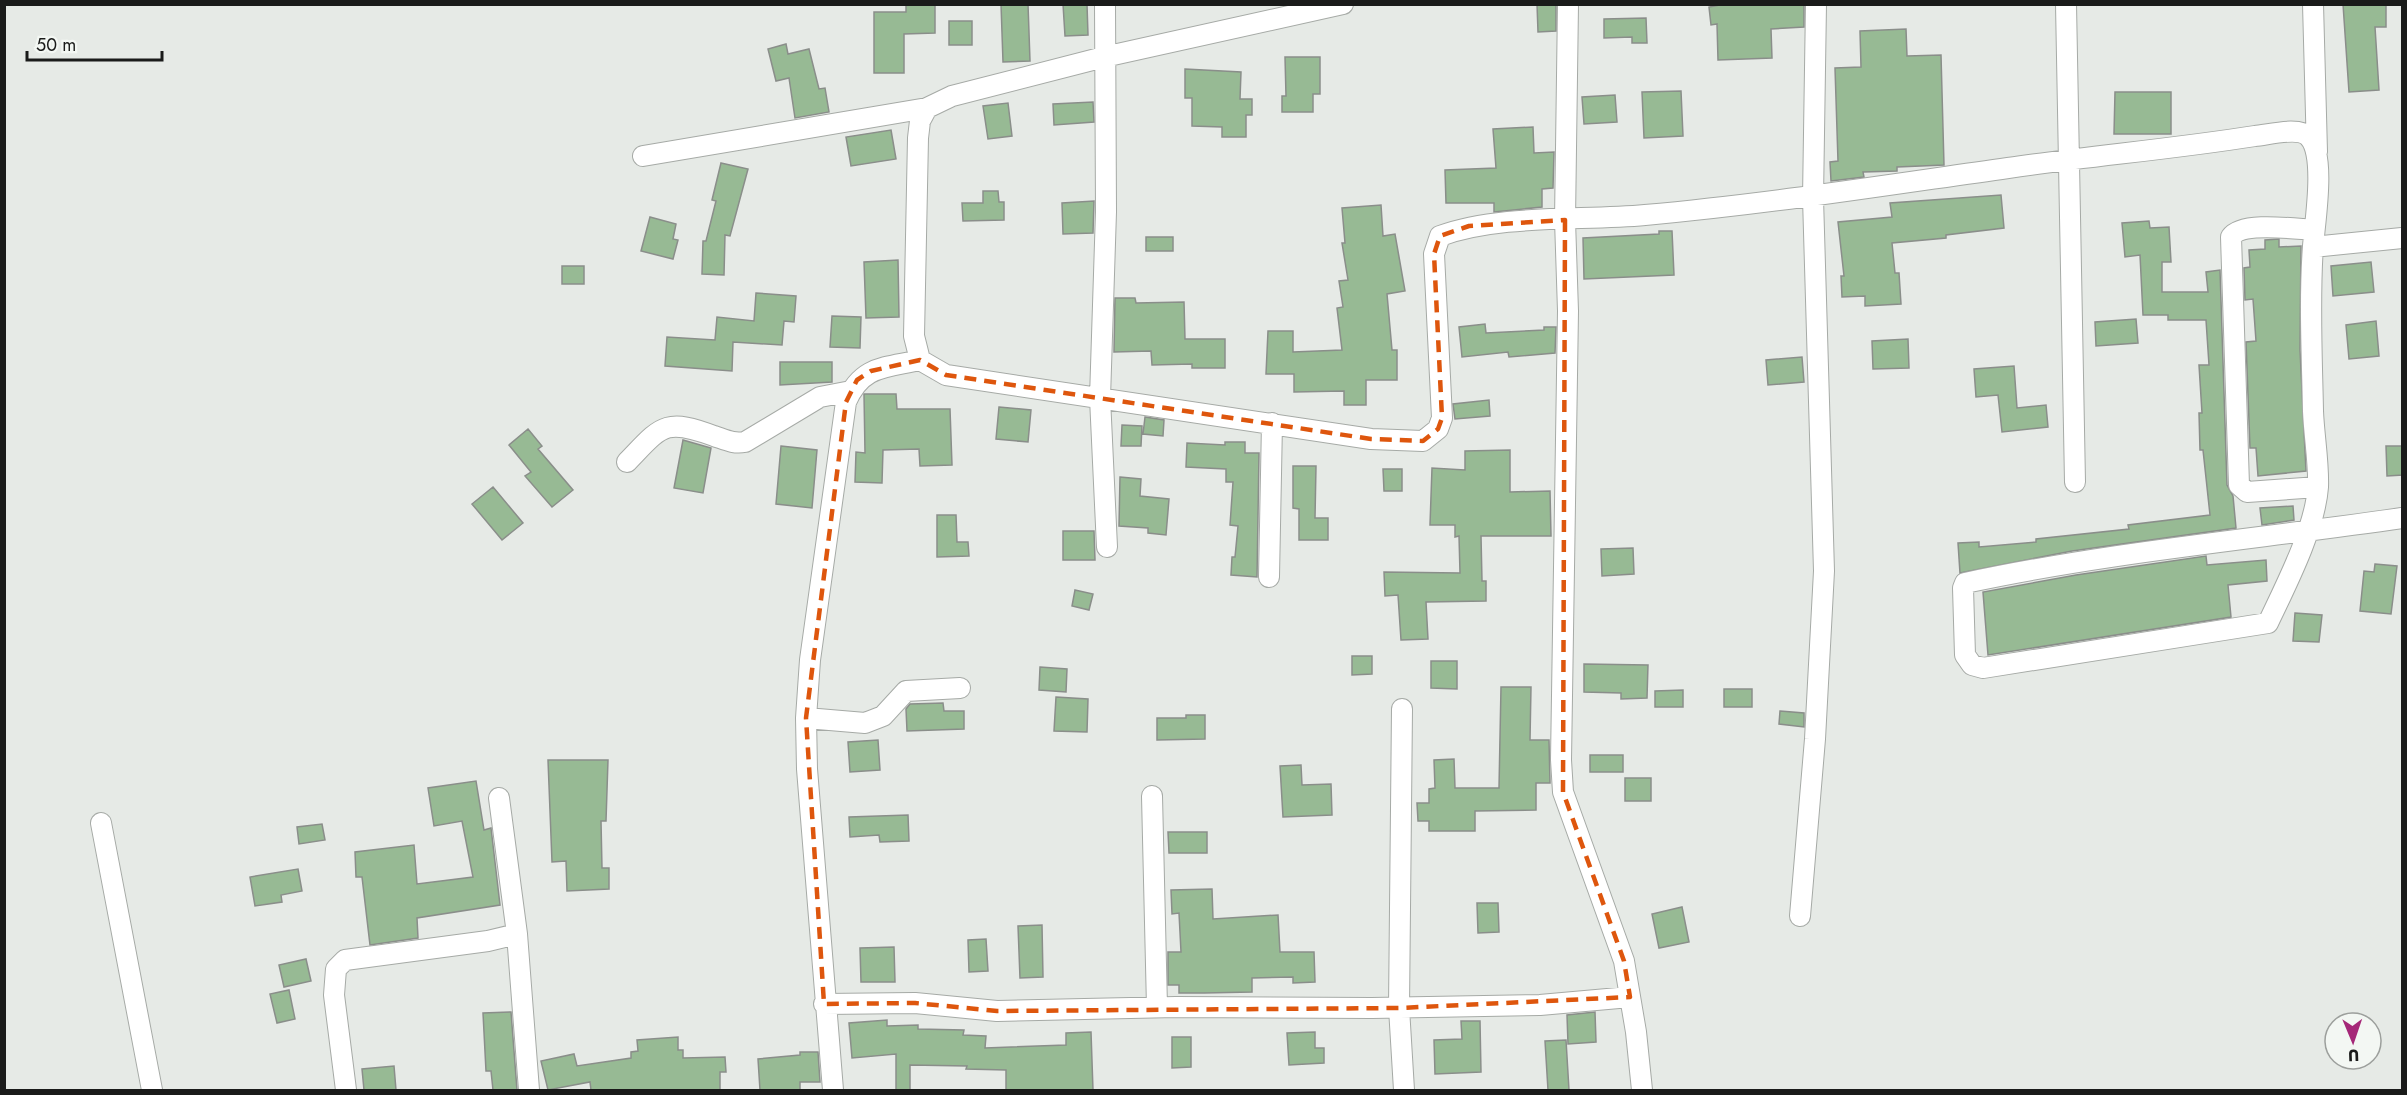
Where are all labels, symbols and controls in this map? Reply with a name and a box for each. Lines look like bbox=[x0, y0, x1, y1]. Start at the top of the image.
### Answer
scale bar bbox=[27, 24, 162, 62]
text: 50 m bbox=[36, 32, 76, 58]
north arrow bbox=[2323, 1011, 2383, 1071]
text: U bbox=[2347, 1044, 2360, 1067]

